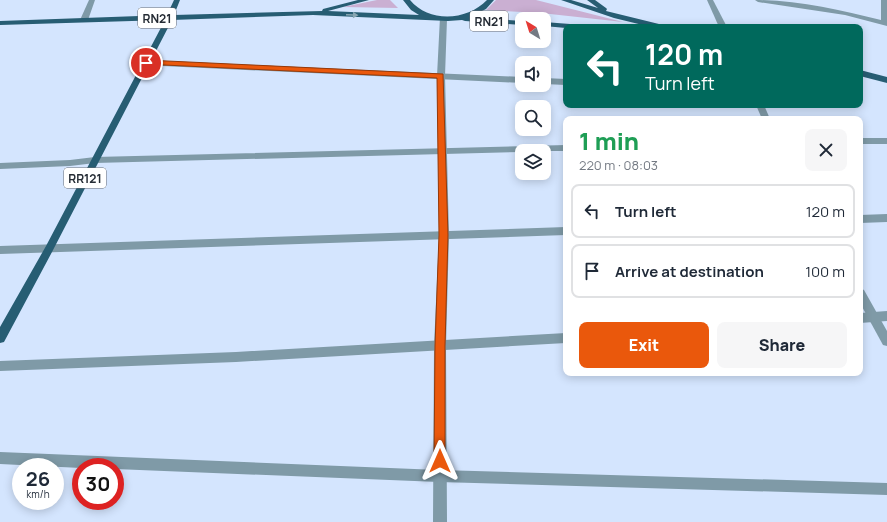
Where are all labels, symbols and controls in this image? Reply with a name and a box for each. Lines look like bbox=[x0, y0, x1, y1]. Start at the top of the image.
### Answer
road number: RN21 bbox=[138, 8, 176, 28]
road number: RN21 bbox=[470, 11, 508, 31]
one-way arrow bbox=[346, 12, 359, 18]
north arrow bbox=[515, 12, 551, 48]
map controls bbox=[515, 12, 551, 180]
text: 120 m bbox=[645, 35, 723, 73]
icon: left bbox=[579, 40, 631, 92]
pin bbox=[129, 46, 163, 80]
icon: arrive bbox=[135, 52, 157, 74]
button: sound bbox=[515, 56, 551, 92]
text: Turn left bbox=[645, 71, 715, 95]
button: search bbox=[515, 100, 551, 136]
text: 1 min bbox=[579, 124, 639, 157]
button: close bbox=[805, 129, 847, 171]
button: layers bbox=[515, 144, 551, 180]
text: 220 m · 08:03 bbox=[579, 156, 658, 174]
road number: RR121 bbox=[64, 168, 106, 188]
icon: left bbox=[581, 200, 603, 222]
text: Turn left bbox=[615, 201, 677, 222]
text: 120 m bbox=[806, 201, 845, 222]
icon: arrive bbox=[581, 260, 603, 282]
text: Arrive at destination bbox=[615, 261, 764, 282]
text: 100 m bbox=[805, 261, 845, 282]
button: Exit bbox=[579, 322, 709, 368]
button: Share bbox=[717, 322, 847, 368]
position arrow bbox=[419, 440, 461, 482]
speed limit sign: 30 bbox=[72, 458, 124, 510]
text: 26 bbox=[26, 465, 50, 492]
text: km/h bbox=[26, 487, 50, 501]

